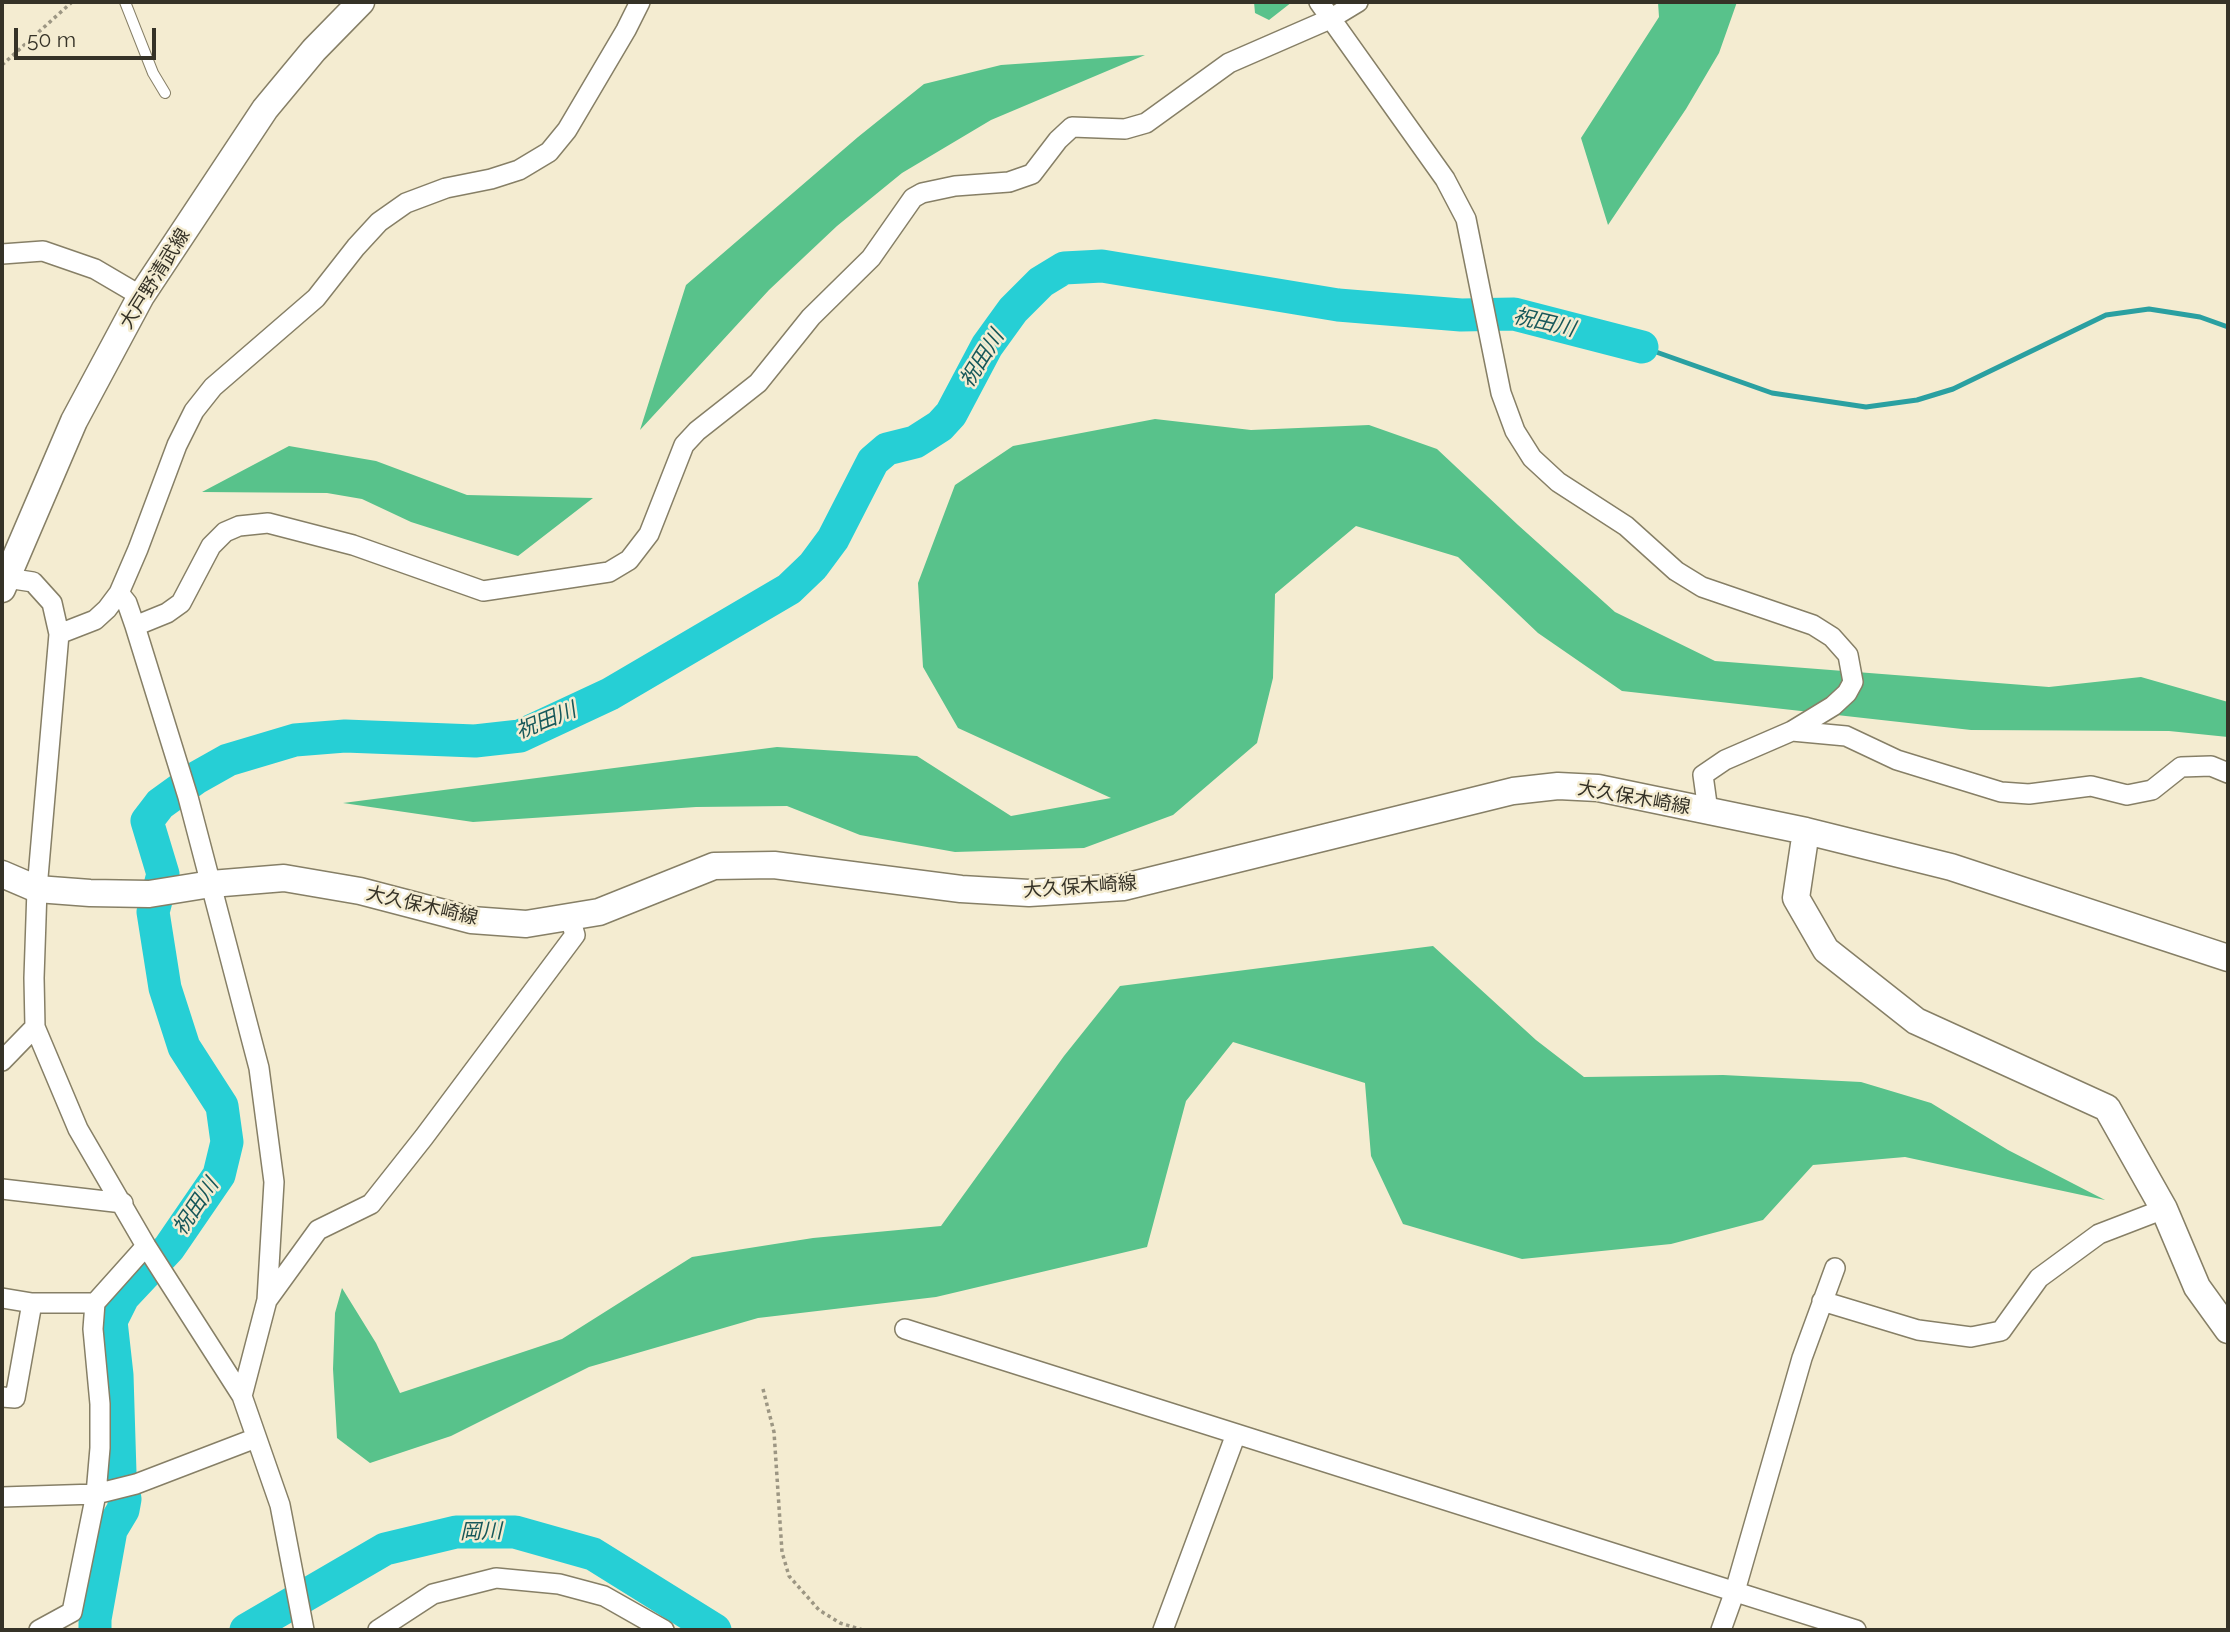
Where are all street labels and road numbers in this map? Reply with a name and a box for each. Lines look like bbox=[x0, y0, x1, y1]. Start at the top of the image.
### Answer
street label: 大戸野清武線 bbox=[115, 225, 195, 333]
street label: 大久保木崎線 bbox=[1576, 777, 1692, 819]
street label: 大久保木崎線 bbox=[1022, 872, 1138, 902]
street label: 大久保木崎線 bbox=[364, 882, 480, 930]

